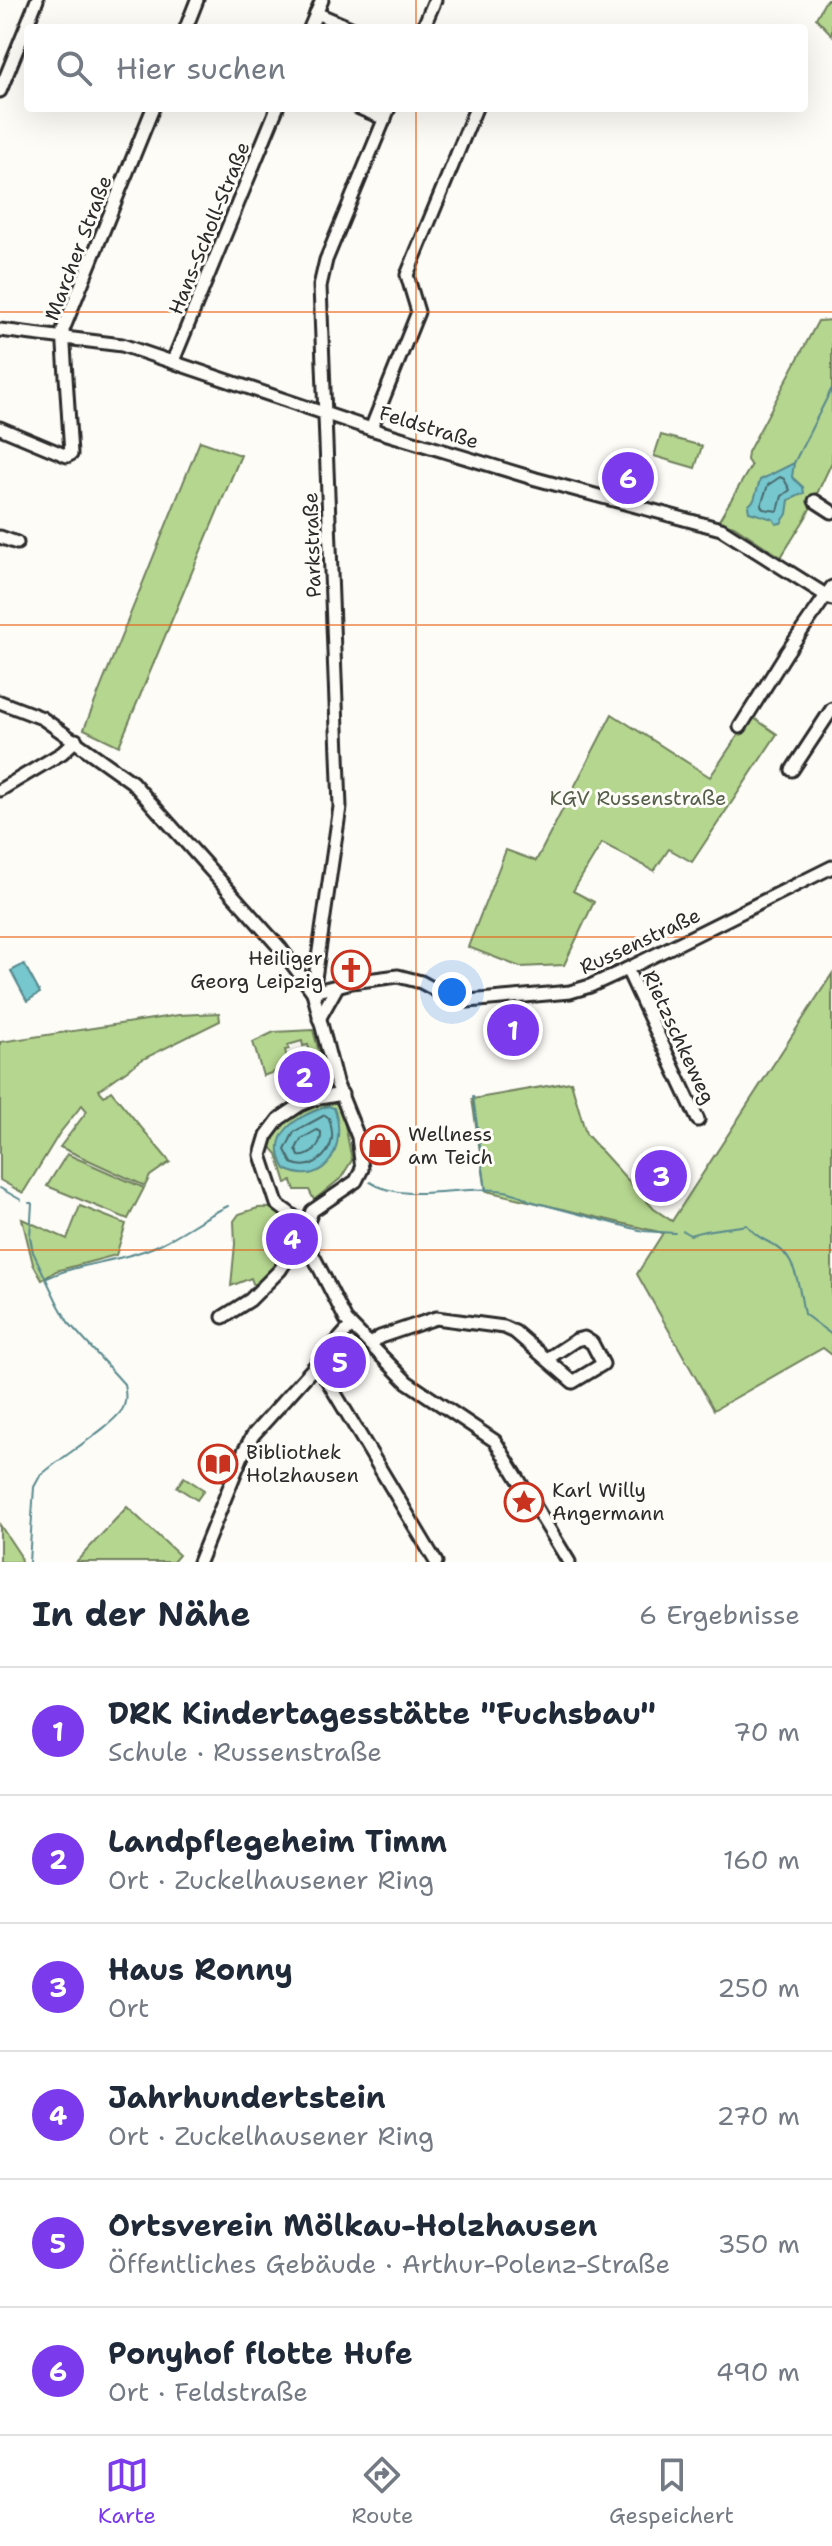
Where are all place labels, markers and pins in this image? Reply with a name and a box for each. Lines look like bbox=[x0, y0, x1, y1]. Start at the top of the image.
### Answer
pin: 6 bbox=[602, 448, 654, 508]
place label: Heiliger Georg Leipzig bbox=[190, 945, 323, 994]
church icon: Heiliger Georg Leipzig bbox=[330, 949, 372, 991]
pin: 1 bbox=[487, 1000, 539, 1060]
pin: 2 bbox=[278, 1047, 330, 1107]
place label: Wellness am Teich bbox=[408, 1121, 493, 1170]
shop icon: Wellness am Teich bbox=[359, 1124, 401, 1166]
pin: 3 bbox=[635, 1146, 687, 1206]
pin: 4 bbox=[266, 1209, 318, 1269]
pin: 5 bbox=[314, 1332, 366, 1392]
place label: Bibliothek Holzhausen bbox=[246, 1439, 359, 1488]
library icon: Bibliothek Holzhausen bbox=[197, 1443, 239, 1485]
place label: Karl Willy Angermann bbox=[552, 1477, 664, 1526]
place icon: Karl Willy Angermann bbox=[503, 1481, 545, 1523]

